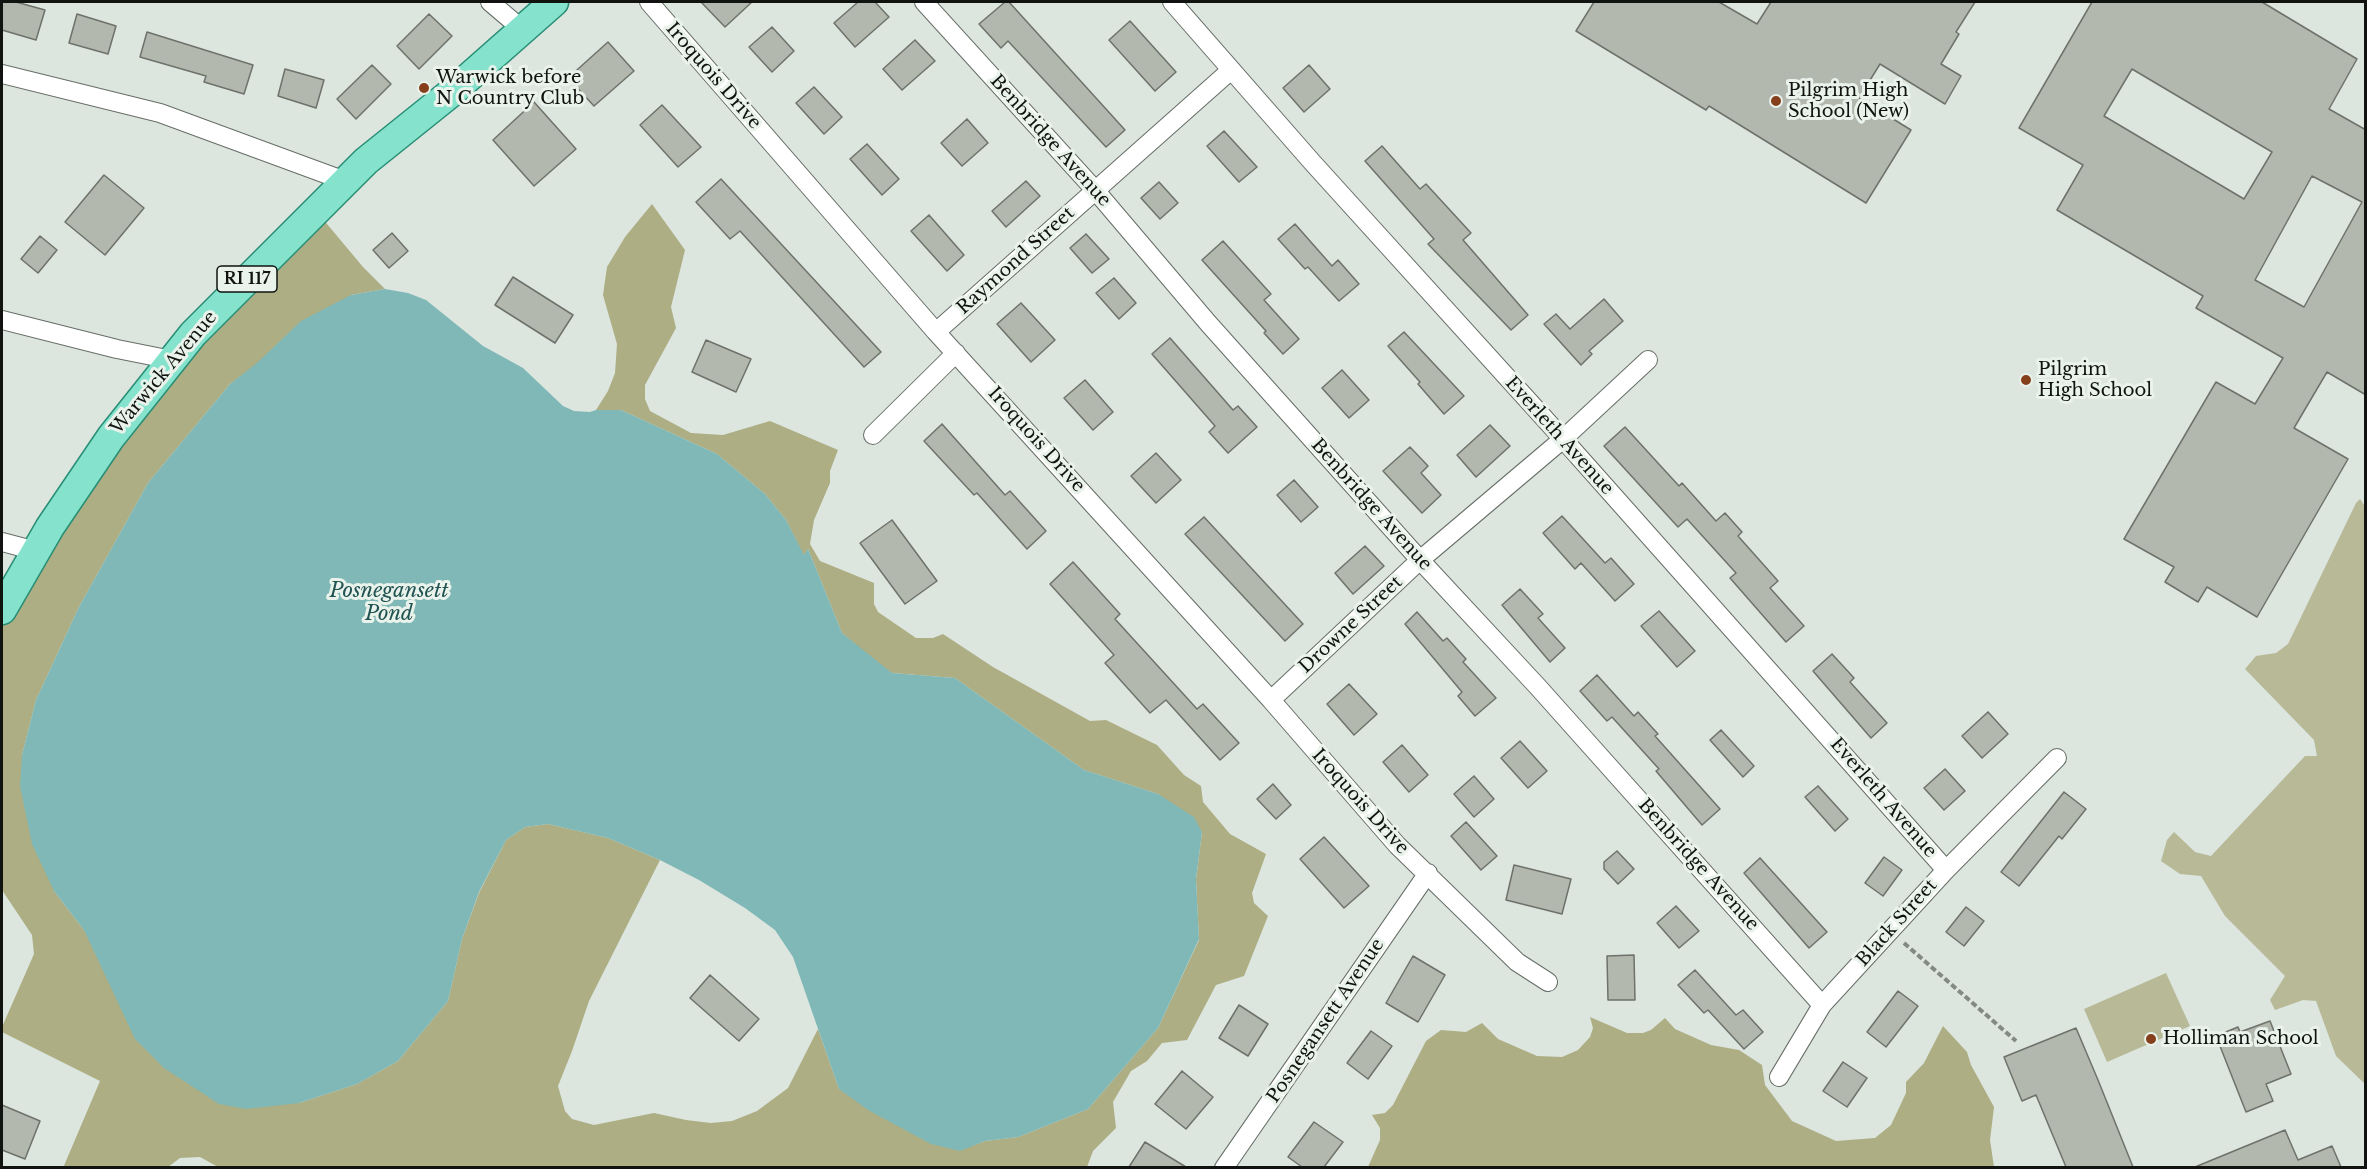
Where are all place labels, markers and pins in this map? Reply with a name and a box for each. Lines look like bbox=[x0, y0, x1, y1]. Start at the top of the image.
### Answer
place label: Warwick before N Country Club bbox=[436, 67, 584, 110]
place label: Pilgrim High School (New) bbox=[1788, 80, 1909, 122]
marker: Warwick before N Country Club bbox=[417, 81, 431, 95]
marker: Pilgrim High School (New) bbox=[1769, 94, 1783, 108]
place label: Pilgrim High School bbox=[2038, 359, 2152, 401]
marker: Pilgrim High School bbox=[2019, 373, 2033, 387]
place label: Holliman School bbox=[2163, 1028, 2319, 1050]
marker: Holliman School bbox=[2144, 1032, 2158, 1046]

